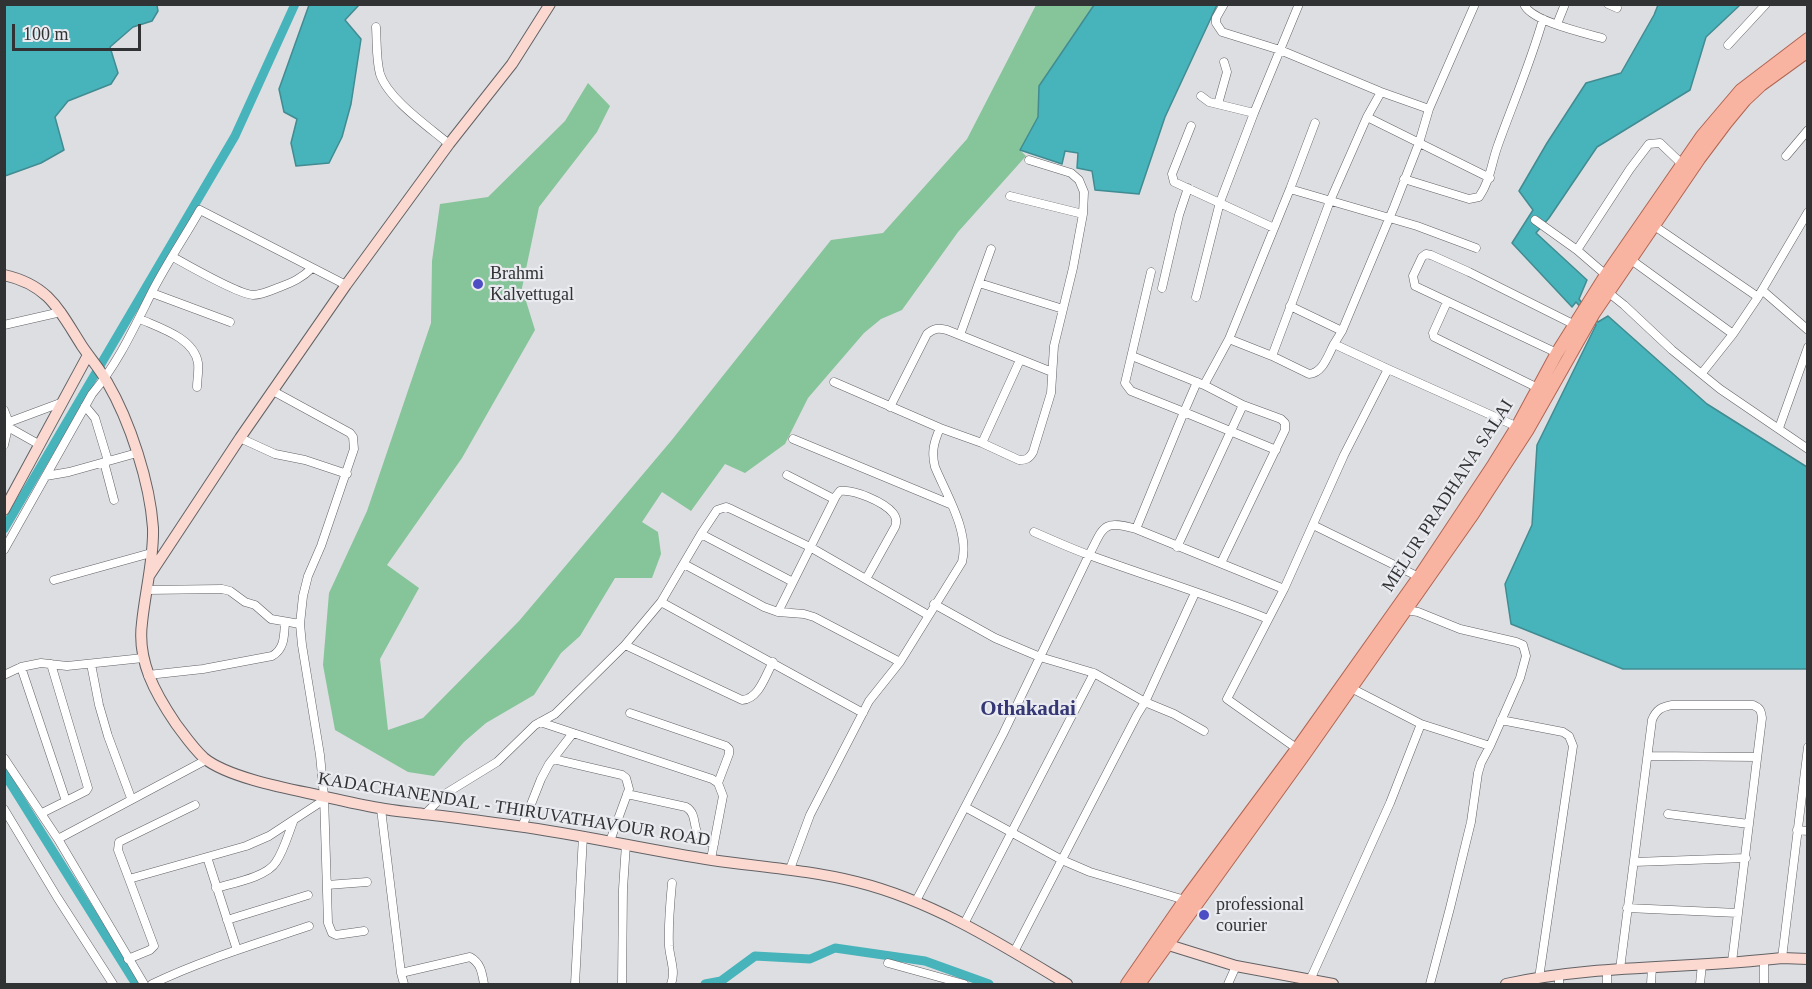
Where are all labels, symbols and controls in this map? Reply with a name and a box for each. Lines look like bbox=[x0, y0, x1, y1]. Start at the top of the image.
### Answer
scale bar bbox=[15, 12, 144, 50]
text: 100 m bbox=[23, 24, 69, 44]
place label: Brahmi Kalvettugal bbox=[490, 263, 574, 306]
marker: Brahmi Kalvettugal bbox=[471, 277, 485, 291]
street label: MELUR PRADHANA SALAI bbox=[1378, 396, 1518, 596]
district label: Othakadai bbox=[980, 697, 1076, 723]
street label: KADACHANENDAL - THIRUVATHAVOUR ROAD bbox=[316, 768, 712, 852]
place label: professional courier bbox=[1216, 894, 1304, 936]
marker: professional courier bbox=[1197, 908, 1211, 922]

